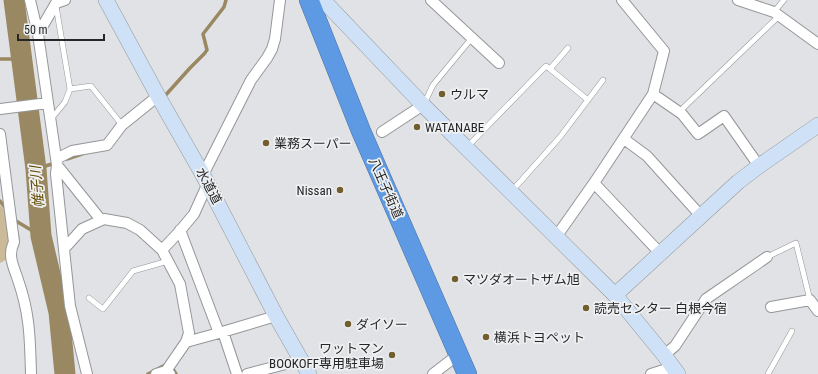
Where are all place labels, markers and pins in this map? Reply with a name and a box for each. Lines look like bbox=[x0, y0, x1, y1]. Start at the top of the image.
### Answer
place label: ウルマ bbox=[450, 87, 489, 102]
marker: ウルマ bbox=[437, 89, 447, 99]
place label: WATANABE bbox=[425, 120, 484, 135]
marker: WATANABE bbox=[412, 122, 422, 132]
place label: 業務スーパー bbox=[274, 136, 352, 151]
marker: 業務スーパー bbox=[261, 138, 271, 148]
place label: Nissan bbox=[297, 183, 332, 198]
marker: Nissan bbox=[335, 185, 345, 195]
place label: マツダオートザム旭 bbox=[463, 272, 580, 287]
marker: マツダオートザム旭 bbox=[450, 274, 460, 284]
place label: 読売センター 白根今宿 bbox=[594, 301, 727, 316]
marker: 読売センター 白根今宿 bbox=[581, 303, 591, 313]
place label: ダイソー bbox=[356, 317, 408, 332]
marker: ダイソー bbox=[343, 319, 353, 329]
place label: 横浜トヨペット bbox=[494, 330, 585, 345]
marker: 横浜トヨペット bbox=[481, 332, 491, 342]
place label: ワットマン BOOKOFF専用駐車場 bbox=[269, 341, 384, 371]
marker: ワットマン BOOKOFF専用駐車場 bbox=[387, 350, 397, 360]

